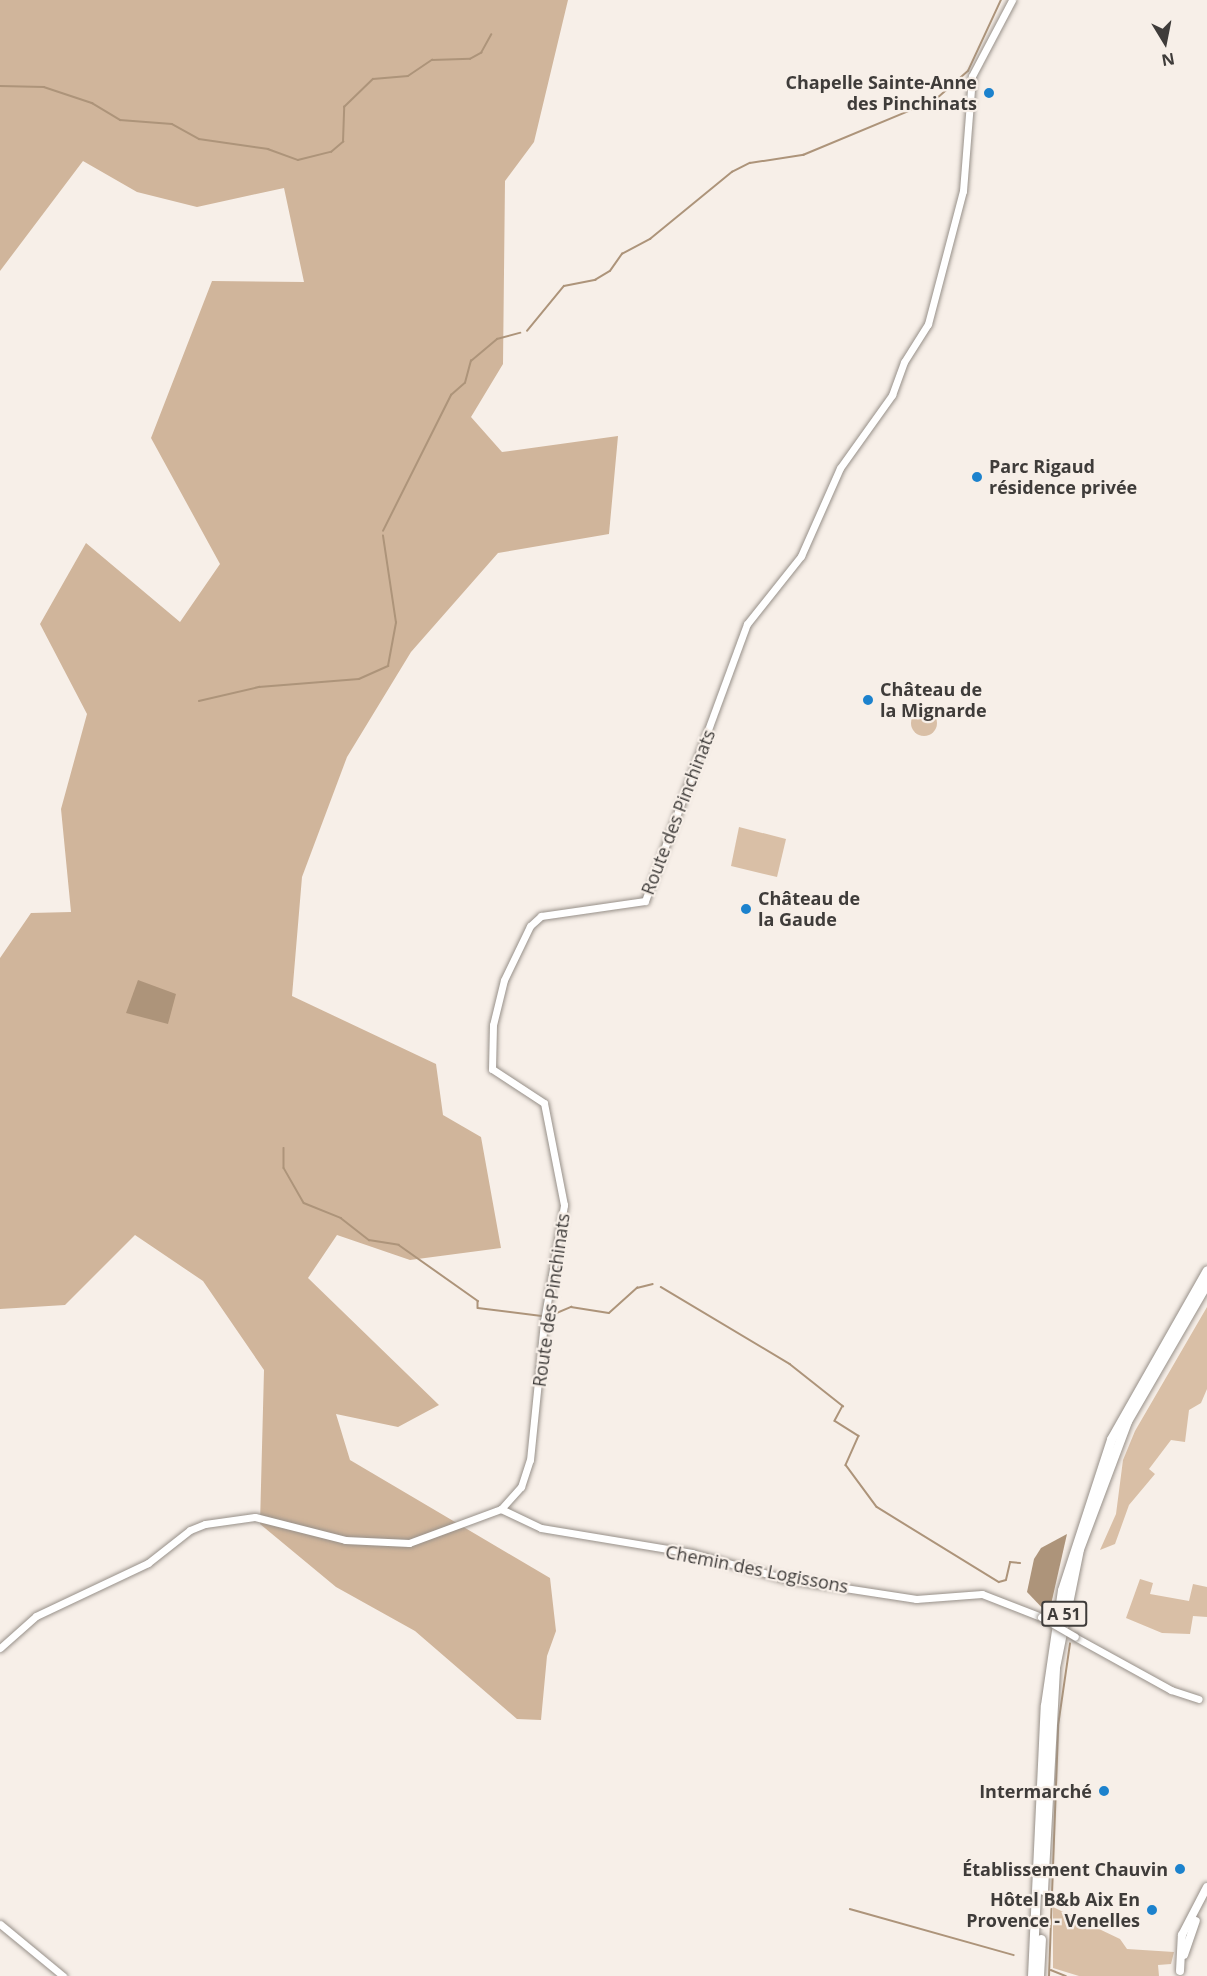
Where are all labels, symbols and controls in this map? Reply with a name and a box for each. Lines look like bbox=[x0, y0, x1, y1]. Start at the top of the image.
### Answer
north arrow bbox=[1135, 12, 1195, 72]
text: N bbox=[1160, 48, 1176, 72]
place label: Chapelle Sainte-Anne des Pinchinats bbox=[785, 72, 977, 115]
marker: Chapelle Sainte-Anne des Pinchinats bbox=[982, 86, 996, 100]
place label: Parc Rigaud résidence privée bbox=[989, 456, 1137, 498]
marker: Parc Rigaud résidence privée bbox=[970, 470, 984, 484]
place label: Château de la Mignarde bbox=[880, 679, 987, 722]
marker: Château de la Mignarde bbox=[861, 693, 875, 707]
street label: Route des Pinchinats bbox=[637, 726, 719, 898]
place label: Château de la Gaude bbox=[758, 888, 860, 930]
marker: Château de la Gaude bbox=[739, 902, 753, 916]
street label: Route des Pinchinats bbox=[528, 1212, 574, 1388]
street label: Chemin des Logissons bbox=[664, 1541, 850, 1597]
road number: A 51 bbox=[1040, 1601, 1088, 1627]
place label: Intermarché bbox=[979, 1780, 1092, 1802]
marker: Intermarché bbox=[1097, 1784, 1111, 1798]
place label: Établissement Chauvin bbox=[962, 1858, 1168, 1880]
marker: Établissement Chauvin bbox=[1173, 1862, 1187, 1876]
place label: Hôtel B&b Aix En Provence - Venelles bbox=[966, 1889, 1140, 1932]
marker: Hôtel B&b Aix En Provence - Venelles bbox=[1145, 1903, 1159, 1917]

